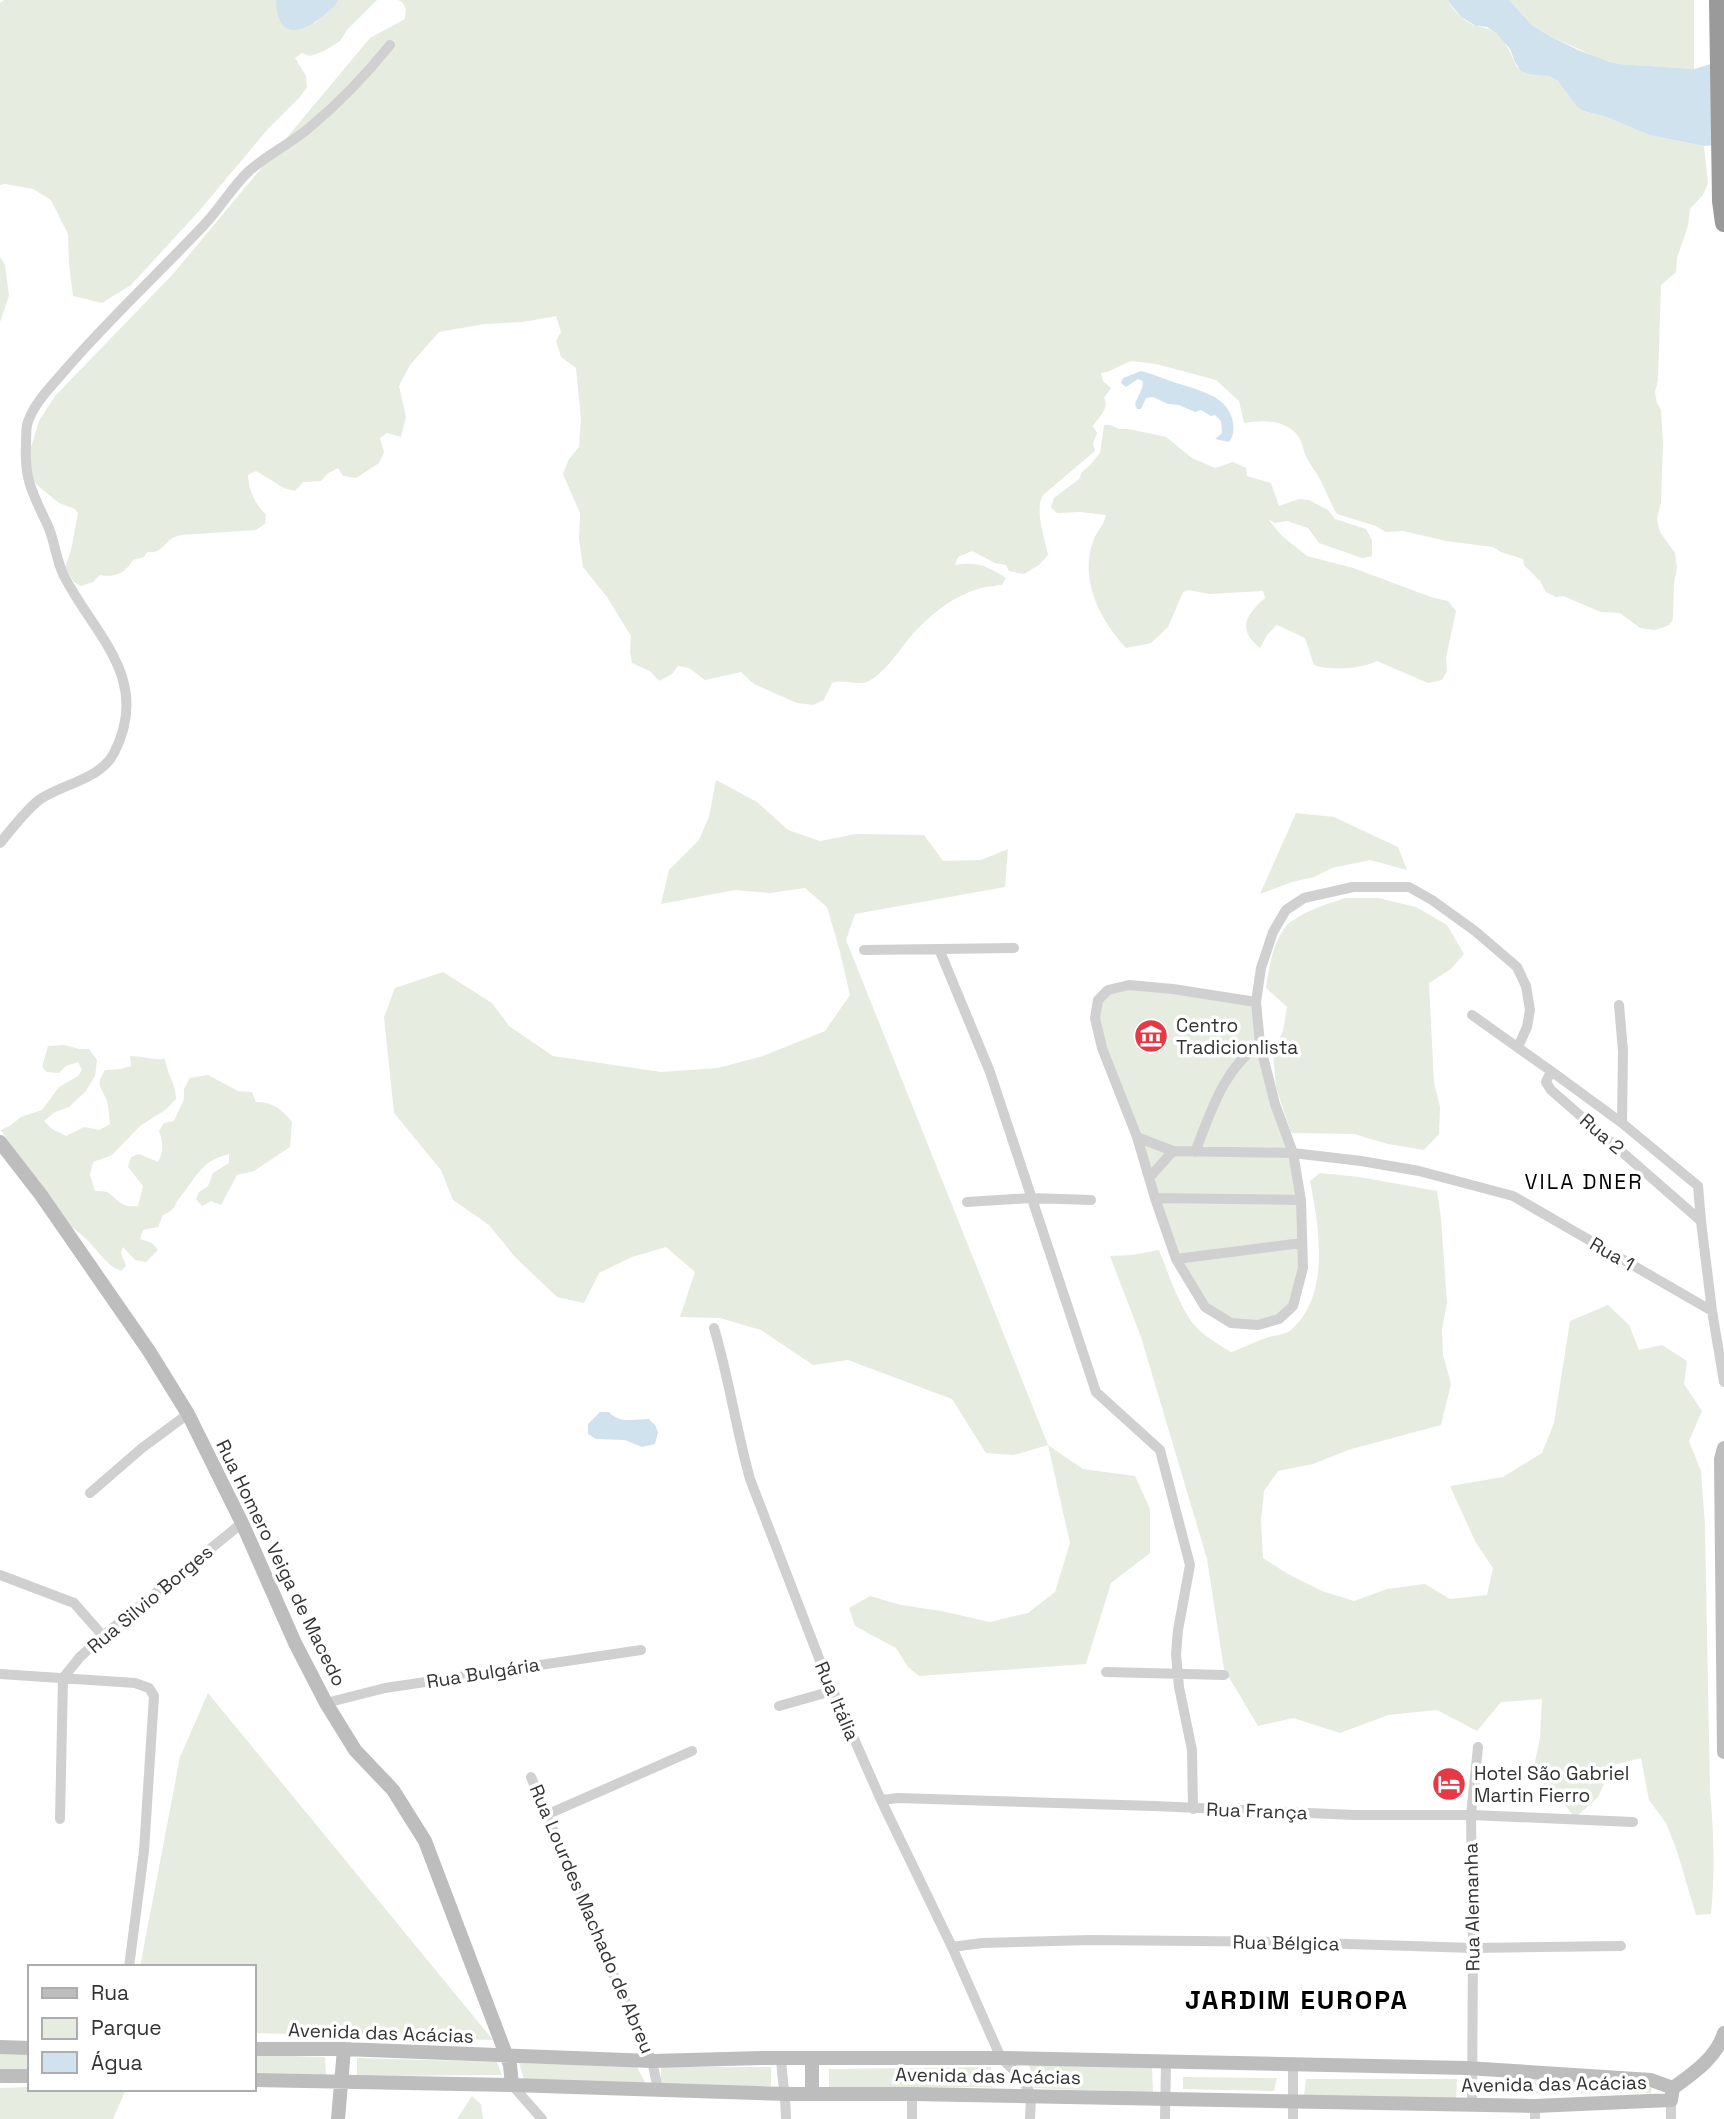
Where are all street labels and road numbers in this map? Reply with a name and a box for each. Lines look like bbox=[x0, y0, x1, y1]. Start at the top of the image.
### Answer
street label: Rua 2 bbox=[1575, 1108, 1629, 1160]
street label: Rua 1 bbox=[1585, 1231, 1639, 1277]
street label: Rua Homero Veiga de Macedo bbox=[210, 1436, 352, 1690]
street label: Rua Silvio Borges bbox=[82, 1539, 218, 1659]
street label: Rua Bulgária bbox=[425, 1652, 541, 1694]
street label: Rua Itália bbox=[809, 1657, 865, 1745]
street label: Rua Lourdes Machado de Abreu bbox=[524, 1781, 660, 2057]
street label: Rua França bbox=[1206, 1797, 1308, 1825]
street label: Rua Alemanha bbox=[1458, 1842, 1486, 1971]
street label: Rua Bélgica bbox=[1232, 1930, 1340, 1956]
street label: Avenida das Acácias bbox=[288, 2017, 474, 2049]
street label: Avenida das Acácias bbox=[895, 2062, 1081, 2090]
street label: Avenida das Acácias bbox=[1461, 2070, 1647, 2098]

